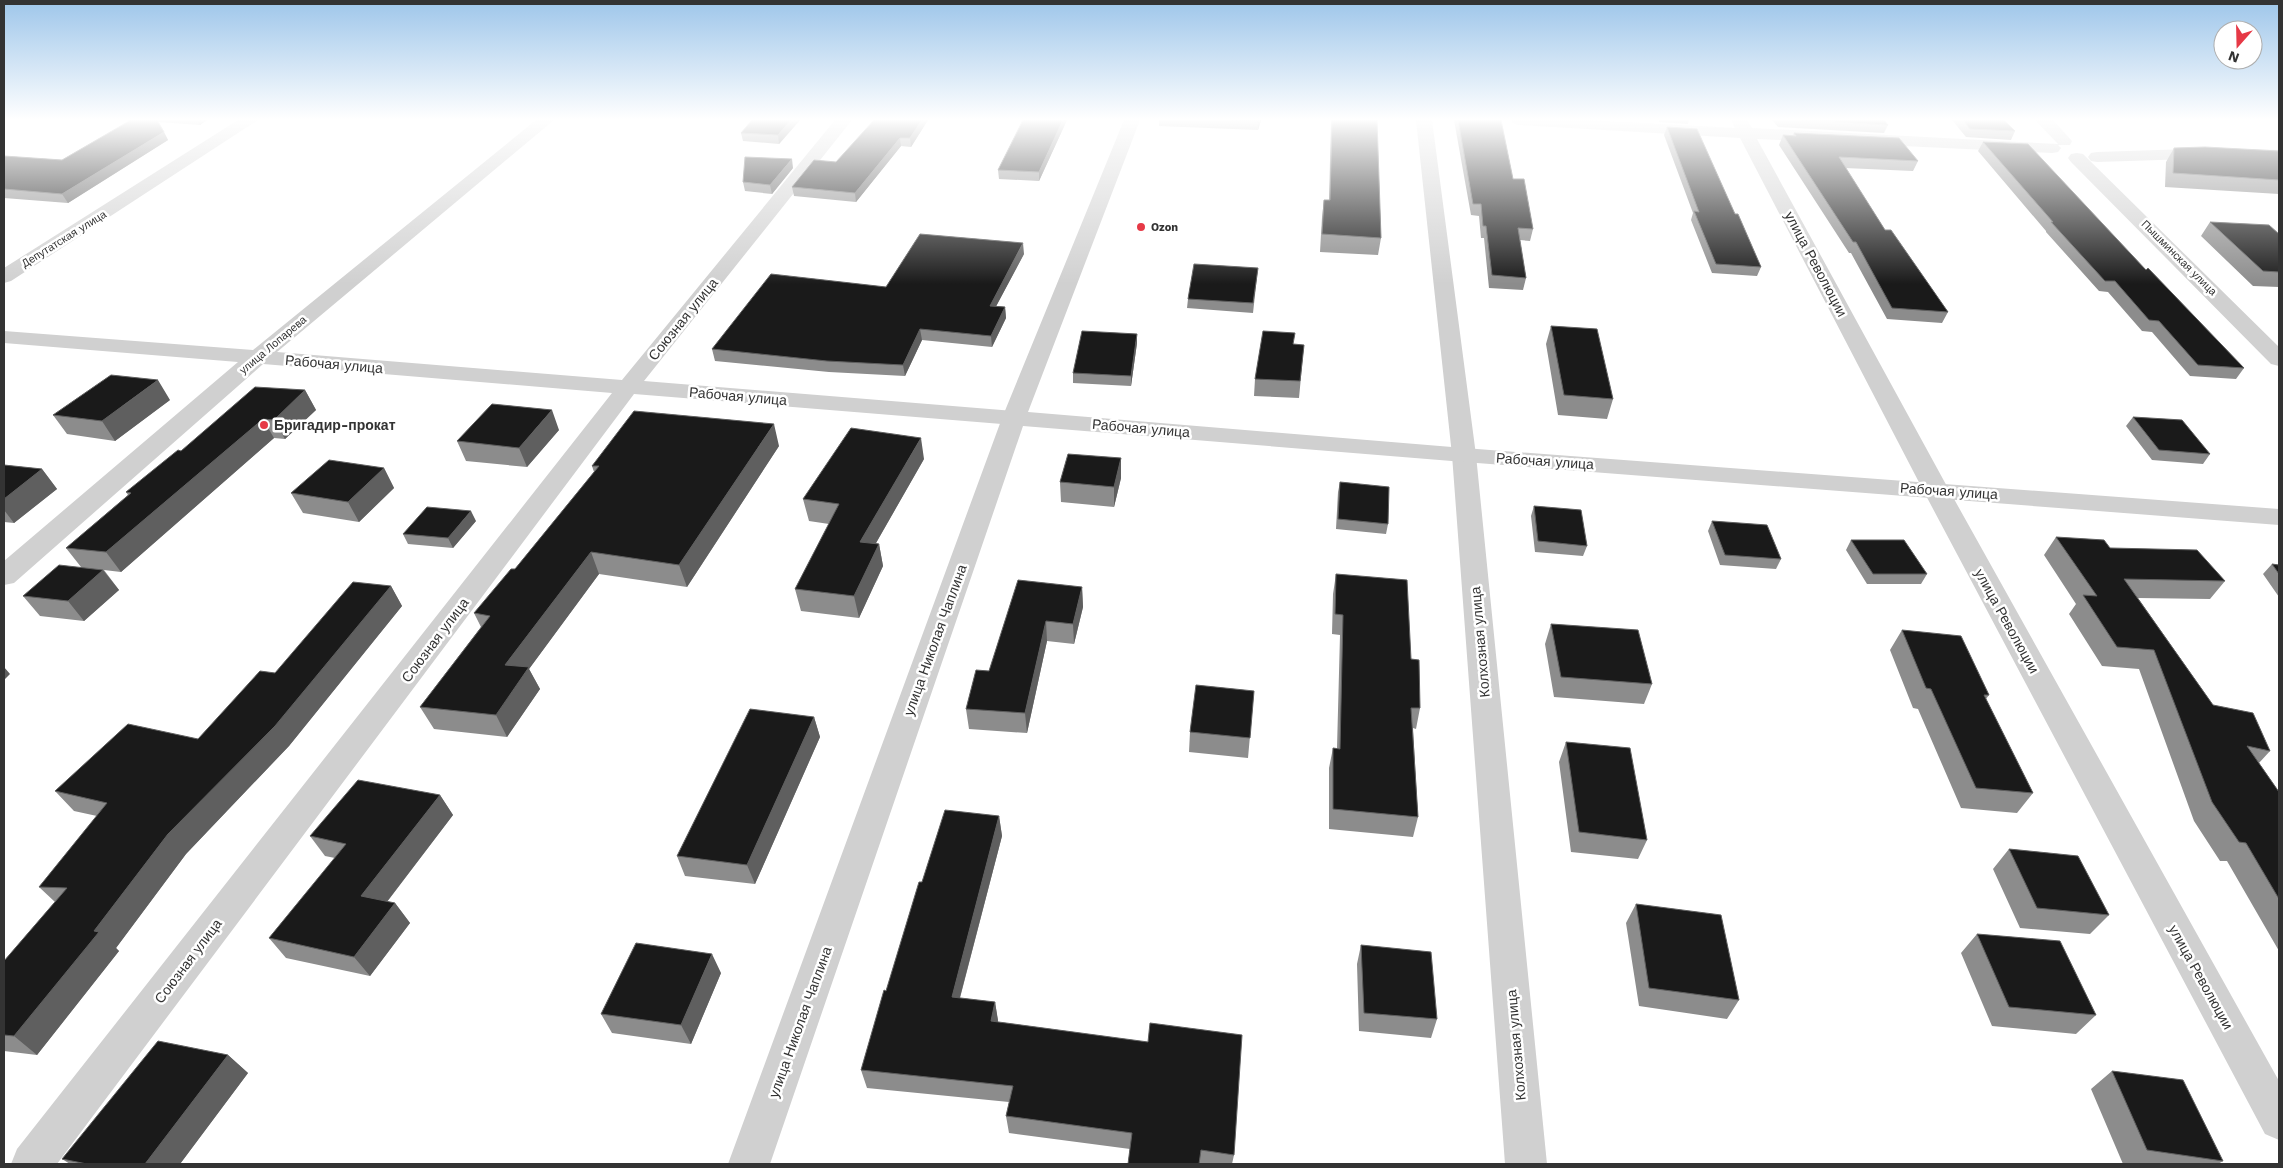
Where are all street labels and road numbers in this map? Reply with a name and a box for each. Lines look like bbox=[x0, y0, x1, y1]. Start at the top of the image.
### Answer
street label: Депутатская улица bbox=[19, 207, 109, 270]
street label: улица Революции bbox=[1782, 209, 1850, 319]
street label: Пышминская улица bbox=[2139, 218, 2220, 299]
street label: Союзная улица bbox=[645, 274, 721, 363]
street label: улица Лопарева bbox=[237, 313, 310, 377]
street label: Рабочая улица bbox=[284, 352, 384, 376]
street label: Рабочая улица bbox=[688, 384, 788, 408]
street label: Рабочая улица bbox=[1091, 416, 1191, 440]
street label: Рабочая улица bbox=[1496, 450, 1595, 472]
street label: Рабочая улица bbox=[1900, 480, 1999, 502]
street label: улица Николая Чаплина bbox=[900, 562, 970, 718]
street label: улица Революции bbox=[1972, 566, 2042, 676]
street label: Колхозная улица bbox=[1467, 586, 1493, 698]
street label: Союзная улица bbox=[398, 595, 472, 685]
street label: Союзная улица bbox=[151, 916, 225, 1006]
street label: улица Революции bbox=[2166, 922, 2236, 1032]
street label: улица Николая Чаплина bbox=[765, 944, 835, 1100]
street label: Колхозная улица bbox=[1503, 989, 1529, 1101]

